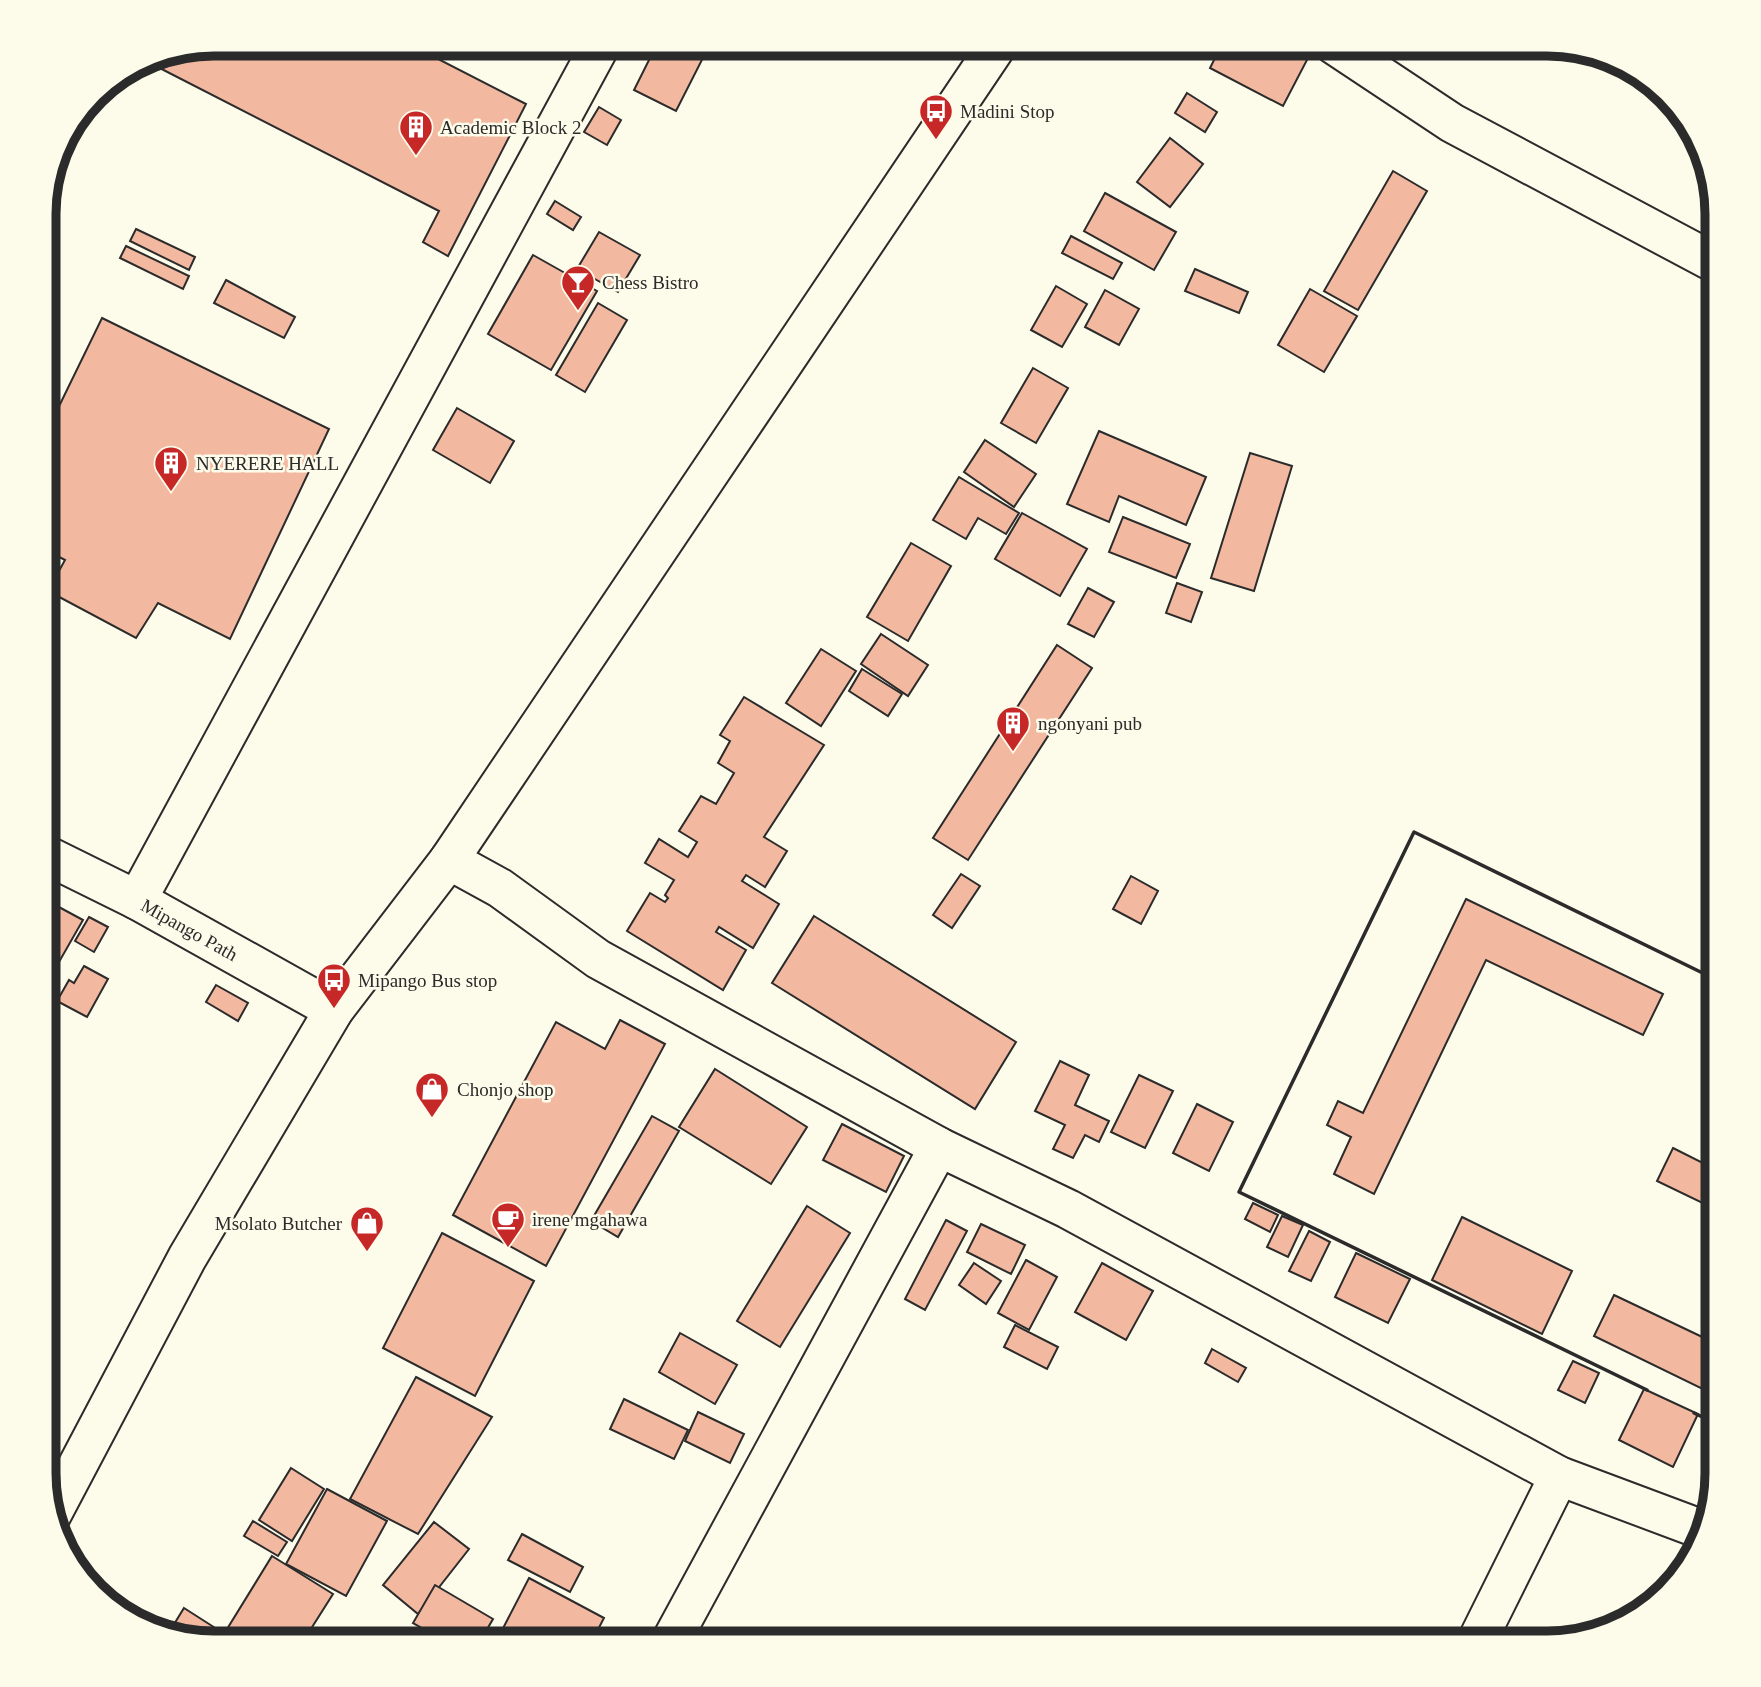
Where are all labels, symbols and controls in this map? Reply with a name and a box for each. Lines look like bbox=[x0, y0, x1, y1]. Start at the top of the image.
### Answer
bus stop icon: Madini Stop bbox=[917, 92, 955, 141]
place label: Madini Stop bbox=[960, 101, 1054, 122]
building icon: Academic Block 2 bbox=[397, 108, 435, 157]
place label: Academic Block 2 bbox=[440, 117, 581, 138]
bar icon: Chess Bistro bbox=[559, 263, 597, 312]
place label: Chess Bistro bbox=[602, 272, 699, 293]
building icon: NYERERE HALL bbox=[152, 444, 190, 493]
place label: NYERERE HALL bbox=[196, 453, 339, 474]
building icon: ngonyani pub bbox=[994, 704, 1032, 753]
place label: ngonyani pub bbox=[1038, 713, 1142, 734]
street label: Mipango Path bbox=[137, 895, 242, 965]
bus stop icon: Mipango Bus stop bbox=[315, 961, 353, 1010]
place label: Mipango Bus stop bbox=[358, 970, 497, 991]
shop icon: Chonjo shop bbox=[413, 1070, 451, 1119]
place label: Chonjo shop bbox=[457, 1079, 554, 1100]
cafe icon: irene mgahawa bbox=[489, 1200, 527, 1249]
shop icon: Msolato Butcher bbox=[348, 1204, 386, 1253]
place label: irene mgahawa bbox=[532, 1209, 648, 1230]
place label: Msolato Butcher bbox=[215, 1213, 343, 1234]

